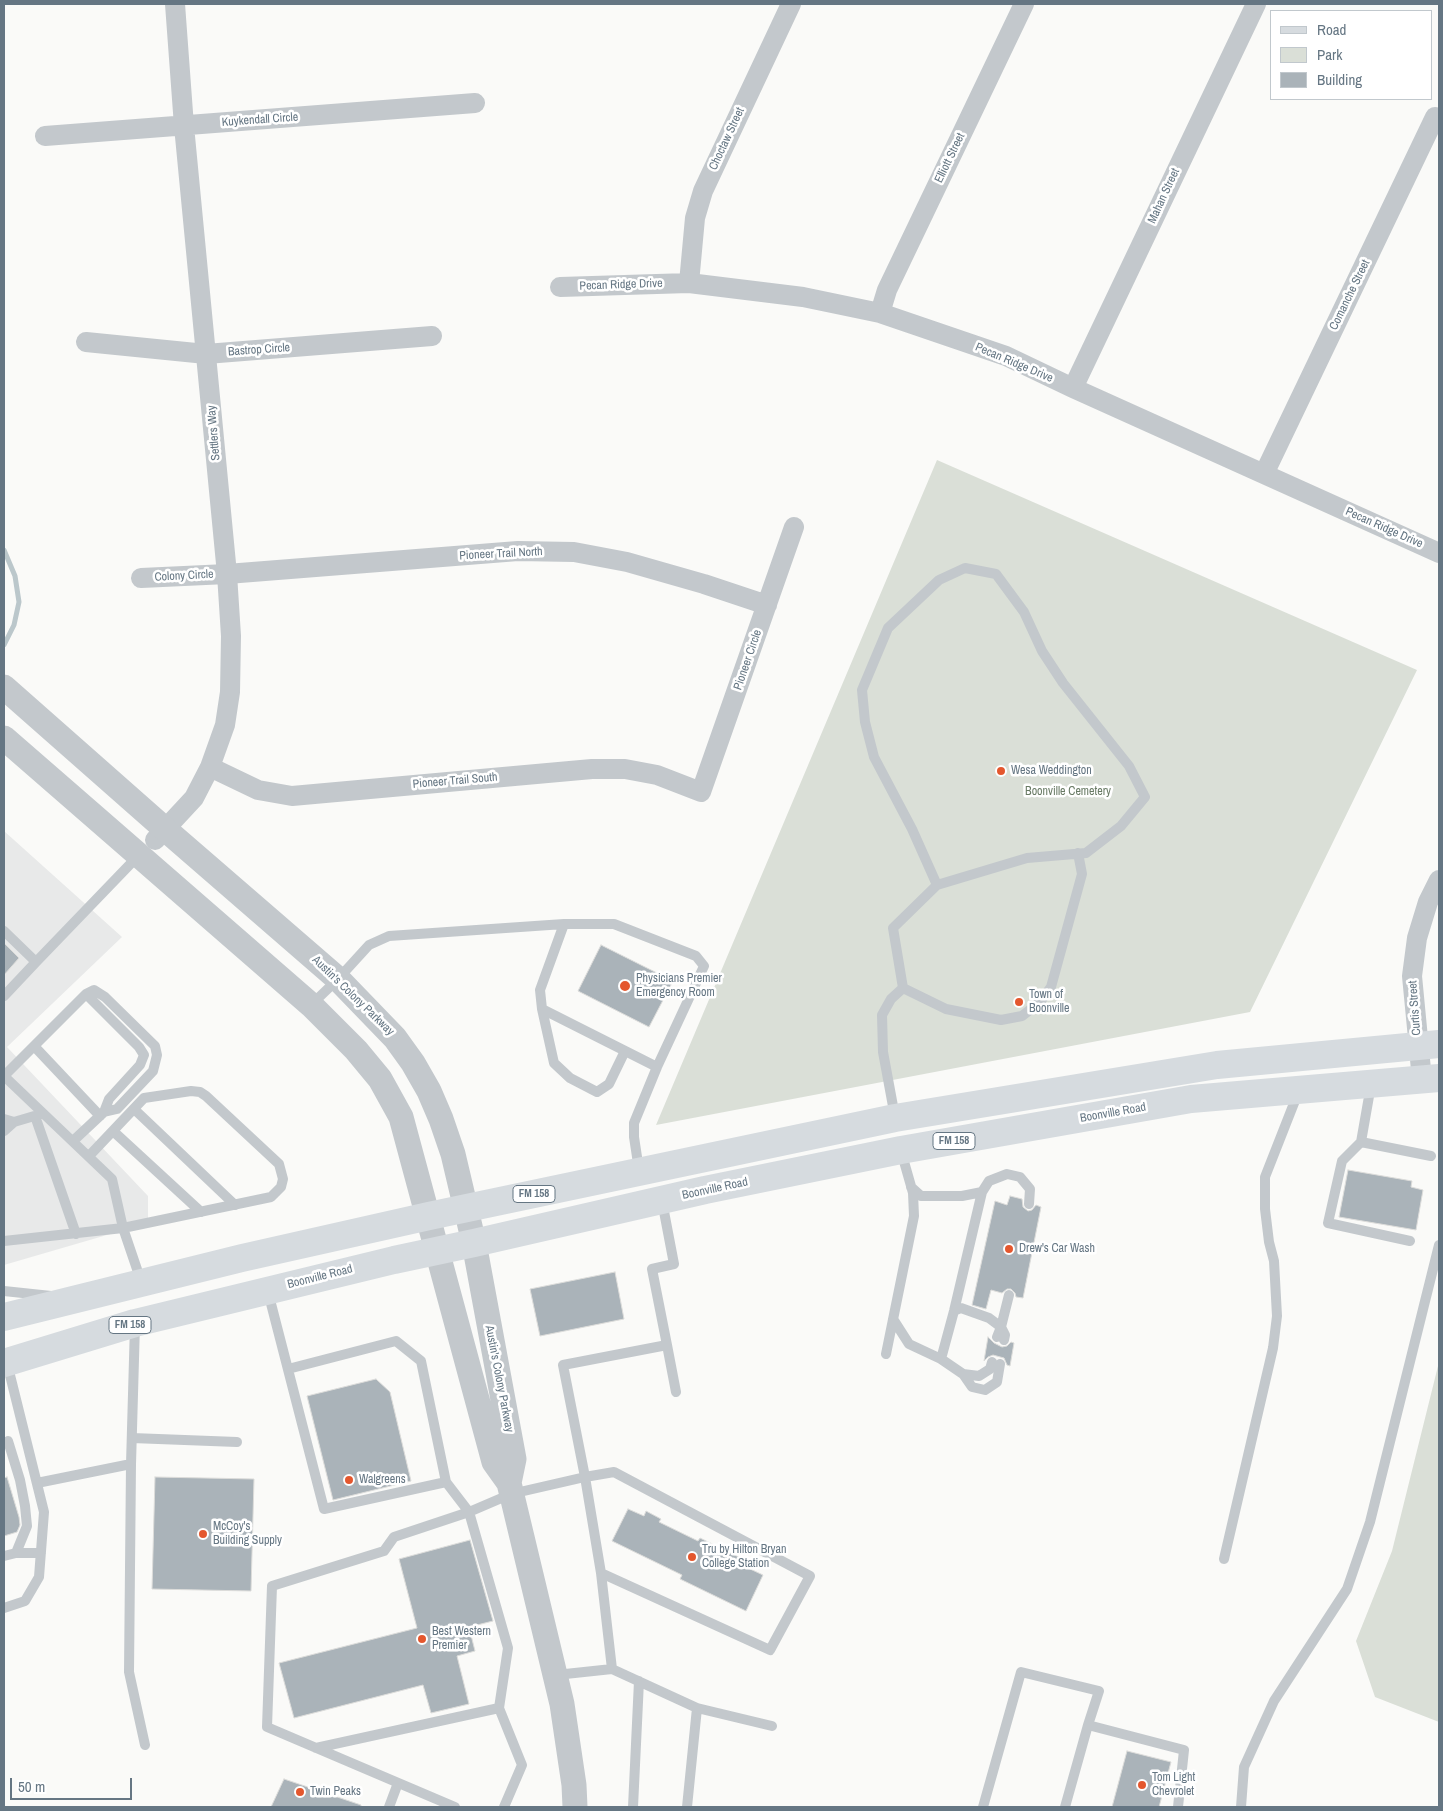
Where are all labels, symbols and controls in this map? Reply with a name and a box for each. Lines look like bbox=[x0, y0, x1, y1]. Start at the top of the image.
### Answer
legend bbox=[1270, 10, 1433, 100]
text: Road bbox=[1317, 19, 1346, 40]
text: Park bbox=[1317, 44, 1342, 65]
text: Building bbox=[1317, 69, 1362, 90]
street label: Choctaw Street bbox=[706, 105, 748, 173]
street label: Kuykendall Circle bbox=[221, 110, 299, 130]
street label: Elliott Street bbox=[932, 131, 968, 185]
street label: Mahan Street bbox=[1145, 166, 1183, 226]
street label: Comanche Street bbox=[1327, 257, 1373, 333]
street label: Pecan Ridge Drive bbox=[579, 276, 663, 294]
street label: Pecan Ridge Drive bbox=[973, 340, 1055, 386]
street label: Bastrop Circle bbox=[227, 341, 291, 359]
street label: Settlers Way bbox=[204, 405, 224, 461]
street label: Pecan Ridge Drive bbox=[1343, 505, 1425, 551]
street label: Pioneer Trail North bbox=[459, 545, 543, 563]
street label: Colony Circle bbox=[154, 567, 214, 585]
street label: Pioneer Circle bbox=[731, 628, 765, 692]
place label: Wesa Weddington bbox=[1011, 764, 1092, 778]
marker: Wesa Weddington bbox=[995, 765, 1007, 777]
street label: Pioneer Trail South bbox=[412, 770, 498, 792]
park label: Boonville Cemetery bbox=[1025, 785, 1111, 799]
street label: Austin's Colony Parkway bbox=[309, 953, 397, 1039]
place label: Physicians Premier Emergency Room bbox=[636, 972, 722, 1000]
marker: Physicians Premier Emergency Room bbox=[618, 979, 632, 993]
street label: Curtis Street bbox=[1406, 980, 1424, 1036]
place label: Town of Boonville bbox=[1029, 988, 1069, 1016]
marker: Town of Boonville bbox=[1013, 996, 1025, 1008]
street label: Boonville Road bbox=[1079, 1100, 1147, 1126]
road number: FM 158 bbox=[933, 1132, 975, 1150]
street label: Boonville Road bbox=[681, 1175, 749, 1203]
road number: FM 158 bbox=[513, 1186, 555, 1202]
place label: Drew's Car Wash bbox=[1019, 1242, 1095, 1256]
marker: Drew's Car Wash bbox=[1003, 1243, 1015, 1255]
street label: Boonville Road bbox=[286, 1262, 354, 1292]
road number: FM 158 bbox=[109, 1316, 151, 1334]
street label: Austin's Colony Parkway bbox=[482, 1324, 516, 1434]
place label: Walgreens bbox=[359, 1473, 406, 1487]
marker: Walgreens bbox=[343, 1474, 355, 1486]
place label: McCoy's Building Supply bbox=[213, 1520, 282, 1548]
marker: McCoy's Building Supply bbox=[197, 1528, 209, 1540]
place label: Tru by Hilton Bryan College Station bbox=[702, 1543, 786, 1571]
marker: Tru by Hilton Bryan College Station bbox=[686, 1551, 698, 1563]
place label: Best Western Premier bbox=[432, 1625, 491, 1653]
marker: Best Western Premier bbox=[416, 1633, 428, 1645]
scale bar bbox=[12, 1768, 135, 1800]
place label: Tom Light Chevrolet bbox=[1152, 1771, 1195, 1799]
text: 50 m bbox=[18, 1776, 45, 1797]
marker: Tom Light Chevrolet bbox=[1136, 1779, 1148, 1791]
place label: Twin Peaks bbox=[310, 1785, 361, 1799]
marker: Twin Peaks bbox=[294, 1786, 306, 1798]

